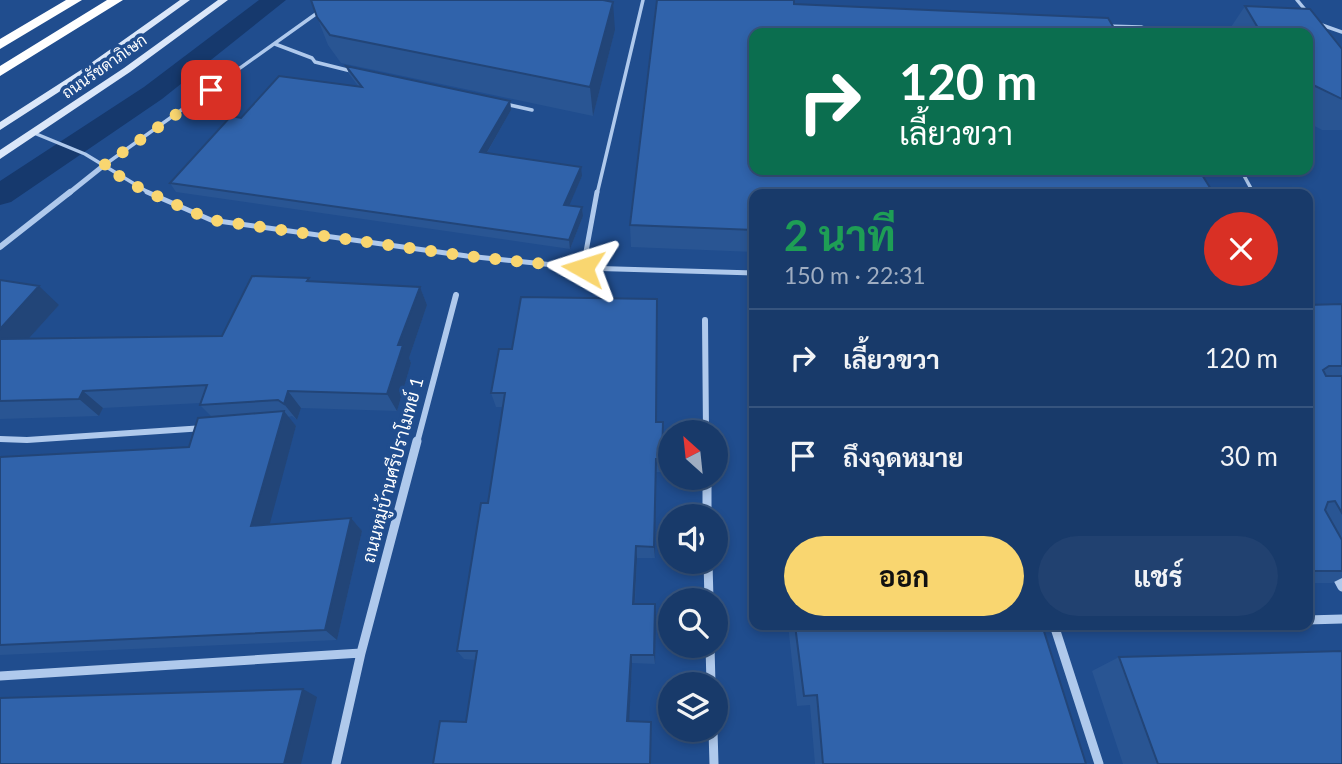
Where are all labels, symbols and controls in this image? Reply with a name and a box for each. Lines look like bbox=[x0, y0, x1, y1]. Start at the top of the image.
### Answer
street label: ถนนรัชดาภิเษก bbox=[58, 29, 150, 102]
text: 120 m bbox=[899, 52, 1037, 110]
icon: right bbox=[784, 56, 875, 147]
pin bbox=[181, 60, 241, 120]
icon: arrive bbox=[192, 71, 230, 109]
text: เลี้ยวขวา bbox=[899, 113, 1013, 152]
text: 2 นาที bbox=[784, 210, 896, 260]
button: close bbox=[1204, 212, 1278, 286]
position arrow bbox=[546, 231, 620, 305]
text: 150 m · 22:31 bbox=[784, 261, 926, 289]
icon: right bbox=[784, 339, 822, 377]
text: 120 m bbox=[1205, 342, 1278, 374]
text: เลี้ยวขวา bbox=[843, 343, 940, 375]
street label: ถนนหมู่บ้านศรีปราโมทย์ 1 bbox=[356, 374, 430, 566]
north arrow bbox=[658, 420, 728, 490]
map controls bbox=[658, 420, 728, 742]
icon: arrive bbox=[784, 437, 822, 475]
text: 30 m bbox=[1220, 440, 1278, 472]
text: ถึงจุดหมาย bbox=[843, 441, 964, 473]
button: sound bbox=[658, 504, 728, 574]
button: ออก bbox=[784, 536, 1024, 616]
button: แชร์ bbox=[1038, 536, 1278, 616]
button: search bbox=[658, 588, 728, 658]
button: layers bbox=[658, 672, 728, 742]

